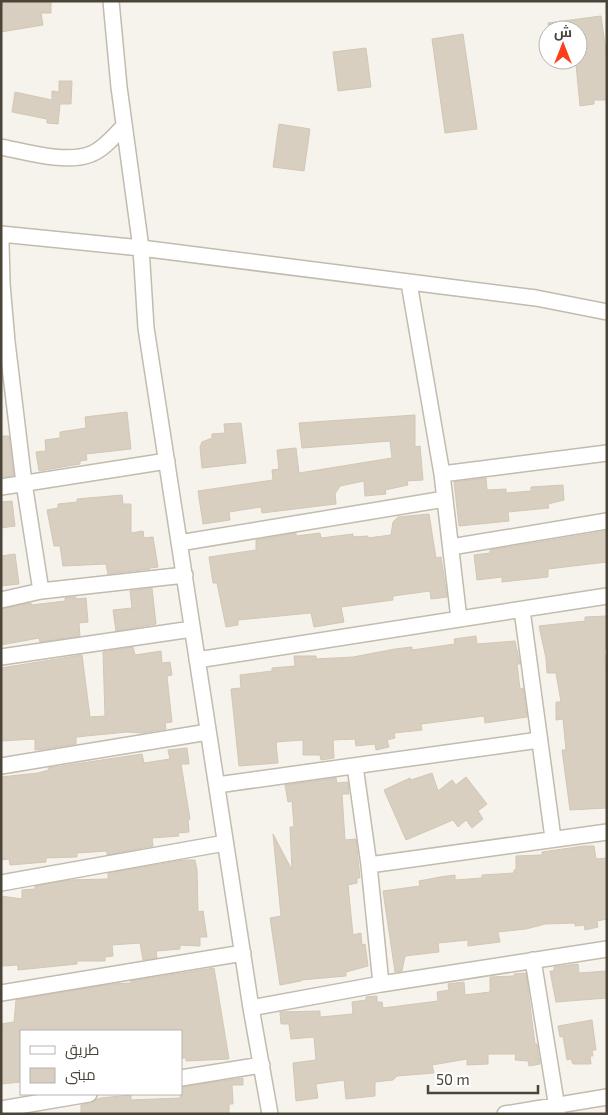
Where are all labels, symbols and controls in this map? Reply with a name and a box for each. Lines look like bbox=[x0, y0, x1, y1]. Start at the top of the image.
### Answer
north arrow bbox=[538, 20, 588, 70]
text: ش bbox=[554, 23, 572, 41]
legend bbox=[20, 1030, 182, 1095]
text: طريق bbox=[65, 1040, 99, 1060]
scale bar bbox=[428, 1062, 538, 1094]
text: مبنى bbox=[65, 1065, 96, 1085]
text: 50 m bbox=[436, 1070, 470, 1088]

